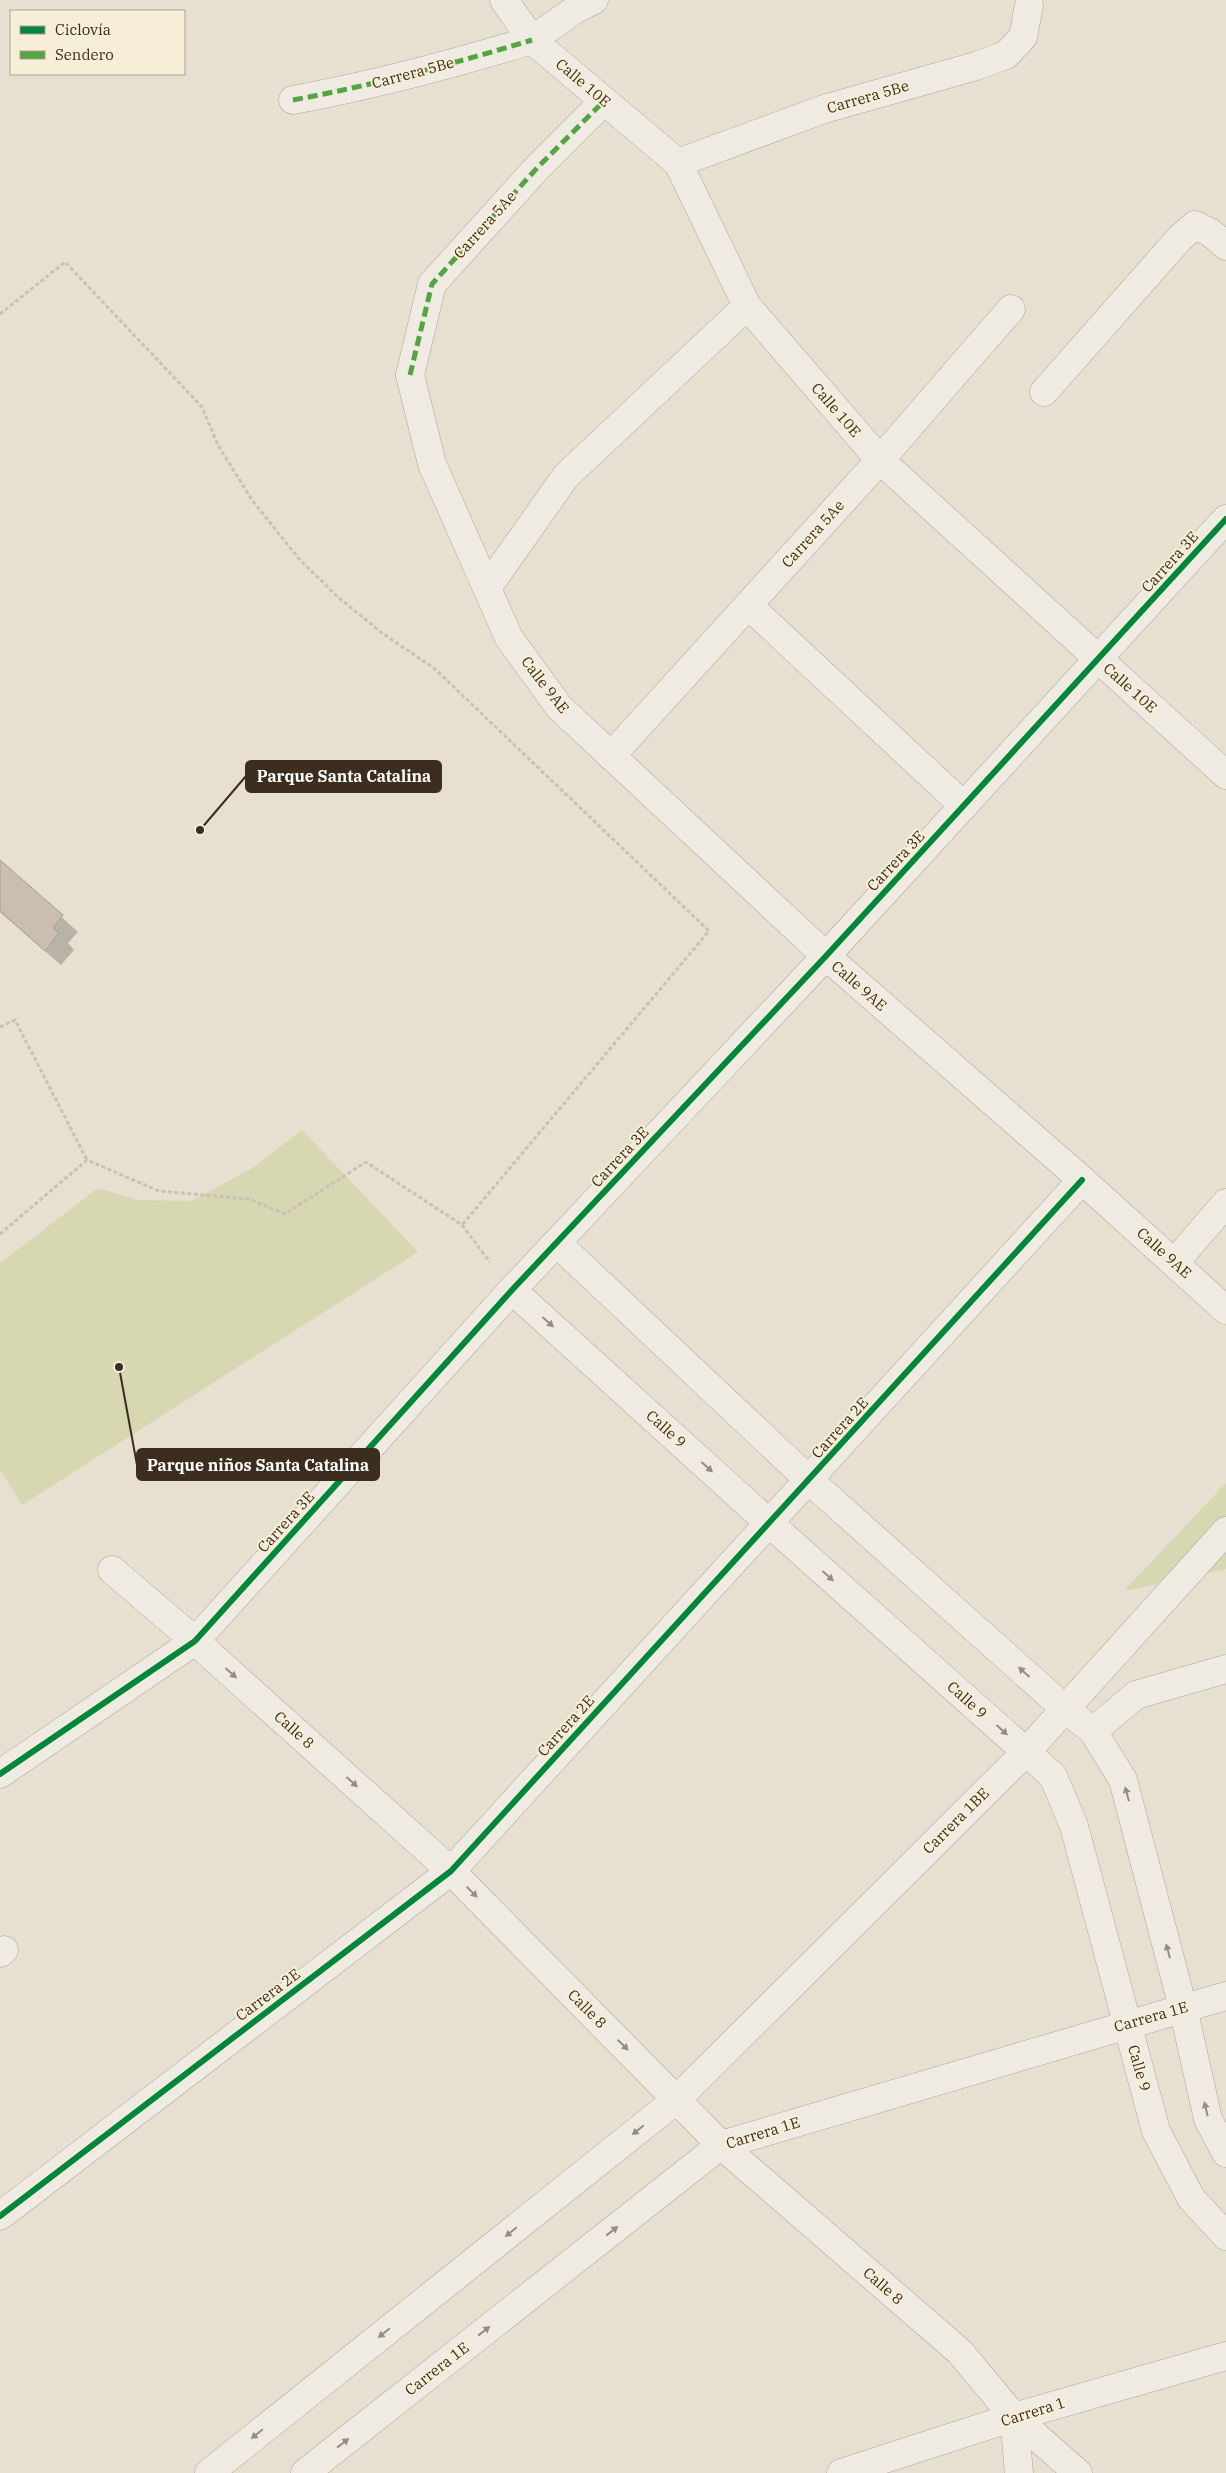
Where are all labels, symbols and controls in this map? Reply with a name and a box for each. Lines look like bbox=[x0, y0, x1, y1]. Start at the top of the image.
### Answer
legend bbox=[10, 10, 185, 75]
text: Ciclovía bbox=[55, 20, 111, 39]
text: Sendero bbox=[55, 45, 114, 64]
street label: Carrera 5Be bbox=[370, 52, 456, 93]
street label: Calle 10E bbox=[552, 54, 615, 111]
street label: Carrera 5Be bbox=[825, 76, 911, 117]
street label: Carrera 5Ae bbox=[449, 187, 520, 262]
street label: Calle 10E bbox=[808, 379, 865, 441]
street label: Carrera 5Ae bbox=[777, 496, 848, 571]
street label: Carrera 3E bbox=[1137, 527, 1202, 596]
street label: Calle 9AE bbox=[517, 652, 574, 717]
street label: Calle 10E bbox=[1099, 659, 1161, 717]
callout: Parque Santa Catalina bbox=[246, 761, 441, 792]
text: Parque Santa Catalina bbox=[257, 766, 431, 786]
street label: Carrera 3E bbox=[863, 826, 929, 895]
street label: Calle 9AE bbox=[828, 956, 891, 1015]
street label: Carrera 3E bbox=[587, 1122, 653, 1191]
street label: Calle 9AE bbox=[1133, 1223, 1196, 1282]
one-way arrow bbox=[542, 1317, 555, 1328]
street label: Carrera 2E bbox=[807, 1393, 872, 1462]
street label: Calle 9 bbox=[642, 1406, 690, 1452]
callout: Parque niños Santa Catalina bbox=[137, 1449, 379, 1480]
text: Parque niños Santa Catalina bbox=[147, 1455, 369, 1475]
one-way arrow bbox=[701, 1461, 713, 1473]
street label: Carrera 3E bbox=[253, 1487, 318, 1556]
one-way arrow bbox=[822, 1570, 834, 1582]
one-way arrow bbox=[1019, 1666, 1031, 1678]
one-way arrow bbox=[225, 1667, 237, 1679]
street label: Calle 9 bbox=[943, 1677, 991, 1723]
street label: Carrera 2E bbox=[533, 1691, 598, 1760]
street label: Calle 8 bbox=[270, 1707, 318, 1753]
one-way arrow bbox=[995, 1725, 1008, 1736]
one-way arrow bbox=[346, 1776, 358, 1788]
street label: Carrera 1BE bbox=[918, 1783, 993, 1858]
one-way arrow bbox=[1123, 1786, 1131, 1801]
one-way arrow bbox=[465, 1886, 477, 1898]
one-way arrow bbox=[1164, 1943, 1172, 1958]
street label: Carrera 2E bbox=[232, 1964, 304, 2025]
street label: Calle 8 bbox=[564, 1985, 611, 2032]
street label: Carrera 1E bbox=[1112, 1997, 1190, 2036]
one-way arrow bbox=[616, 2039, 628, 2051]
street label: Calle 9 bbox=[1124, 2043, 1155, 2093]
one-way arrow bbox=[1202, 2101, 1210, 2116]
street label: Carrera 1E bbox=[724, 2112, 802, 2153]
one-way arrow bbox=[632, 2125, 645, 2136]
one-way arrow bbox=[605, 2225, 618, 2236]
one-way arrow bbox=[505, 2226, 518, 2237]
street label: Calle 8 bbox=[859, 2263, 907, 2308]
one-way arrow bbox=[478, 2326, 491, 2337]
one-way arrow bbox=[378, 2328, 391, 2339]
street label: Carrera 1E bbox=[401, 2338, 473, 2400]
street label: Carrera 1 bbox=[998, 2393, 1067, 2430]
one-way arrow bbox=[251, 2429, 264, 2440]
one-way arrow bbox=[336, 2437, 349, 2448]

